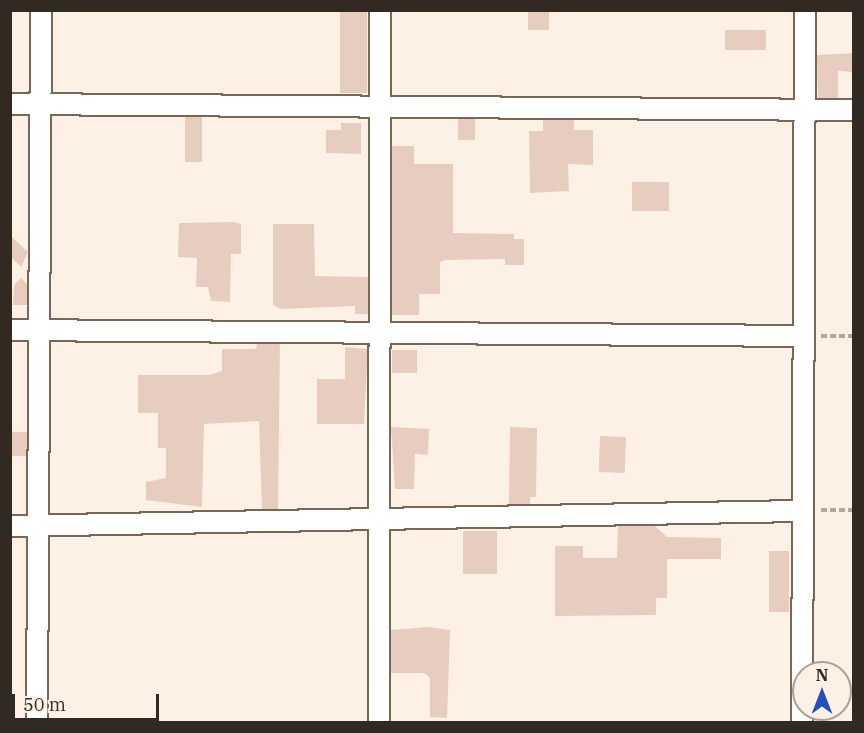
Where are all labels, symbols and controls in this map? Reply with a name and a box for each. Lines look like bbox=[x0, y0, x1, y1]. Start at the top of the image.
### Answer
north arrow bbox=[792, 661, 852, 721]
text: N bbox=[816, 665, 828, 685]
scale bar bbox=[15, 682, 162, 720]
text: 50 m bbox=[23, 693, 66, 716]

